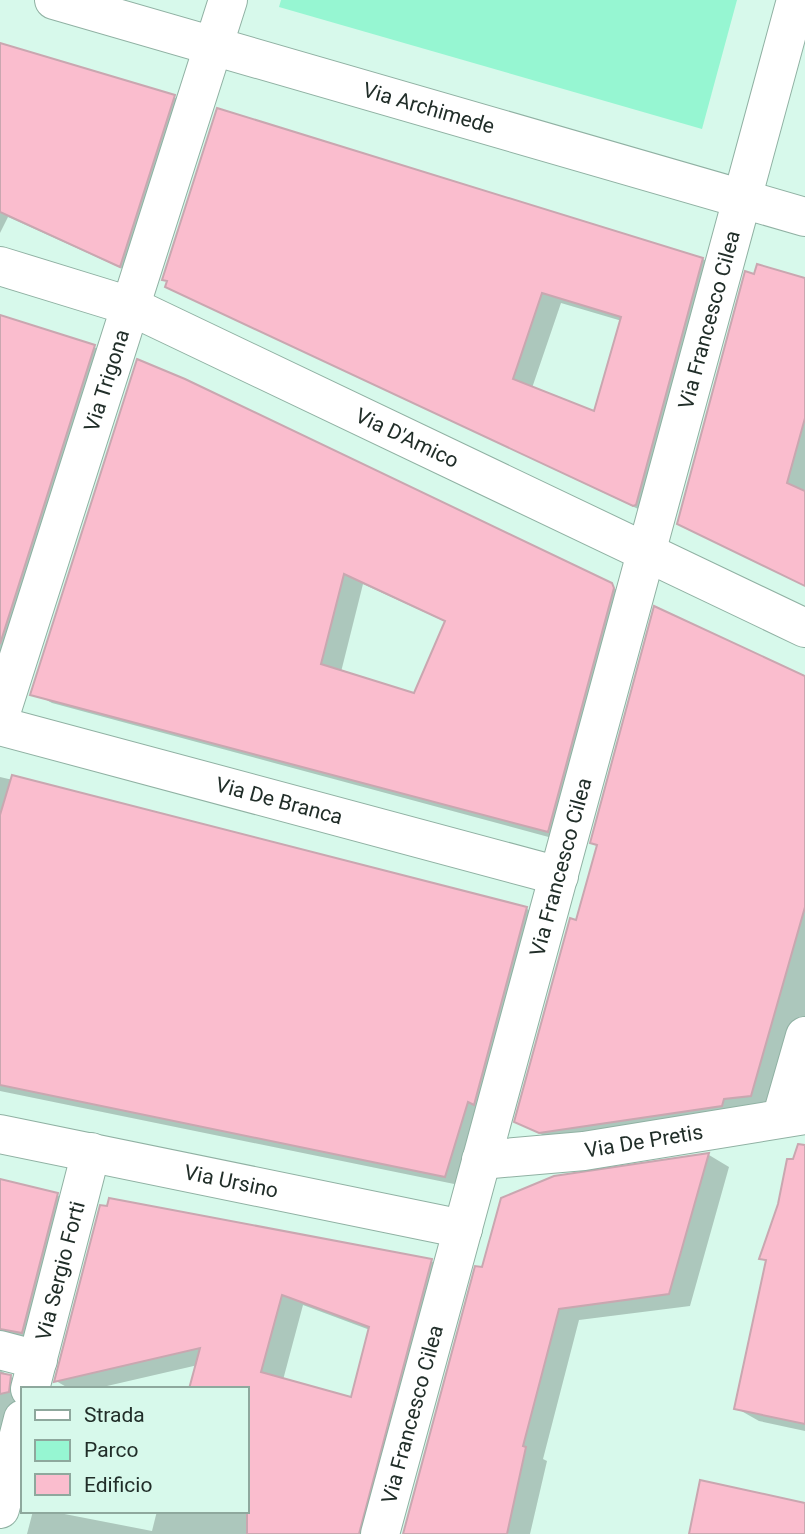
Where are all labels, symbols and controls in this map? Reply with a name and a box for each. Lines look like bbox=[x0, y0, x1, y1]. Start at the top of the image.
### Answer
street label: Via Archimede bbox=[360, 78, 497, 139]
street label: Via Francesco Cilea bbox=[674, 228, 745, 412]
street label: Via Trigona bbox=[79, 327, 134, 435]
street label: Via D'Amico bbox=[352, 403, 463, 473]
street label: Via De Branca bbox=[213, 772, 345, 829]
street label: Via Francesco Cilea bbox=[525, 775, 597, 959]
street label: Via De Pretis bbox=[583, 1120, 705, 1163]
street label: Via Ursino bbox=[182, 1160, 280, 1203]
street label: Via Sergio Forti bbox=[31, 1199, 90, 1343]
street label: Via Francesco Cilea bbox=[377, 1322, 448, 1506]
legend bbox=[21, 1387, 248, 1513]
text: Strada bbox=[84, 1403, 145, 1427]
text: Parco bbox=[84, 1438, 138, 1462]
text: Edificio bbox=[84, 1473, 152, 1497]

